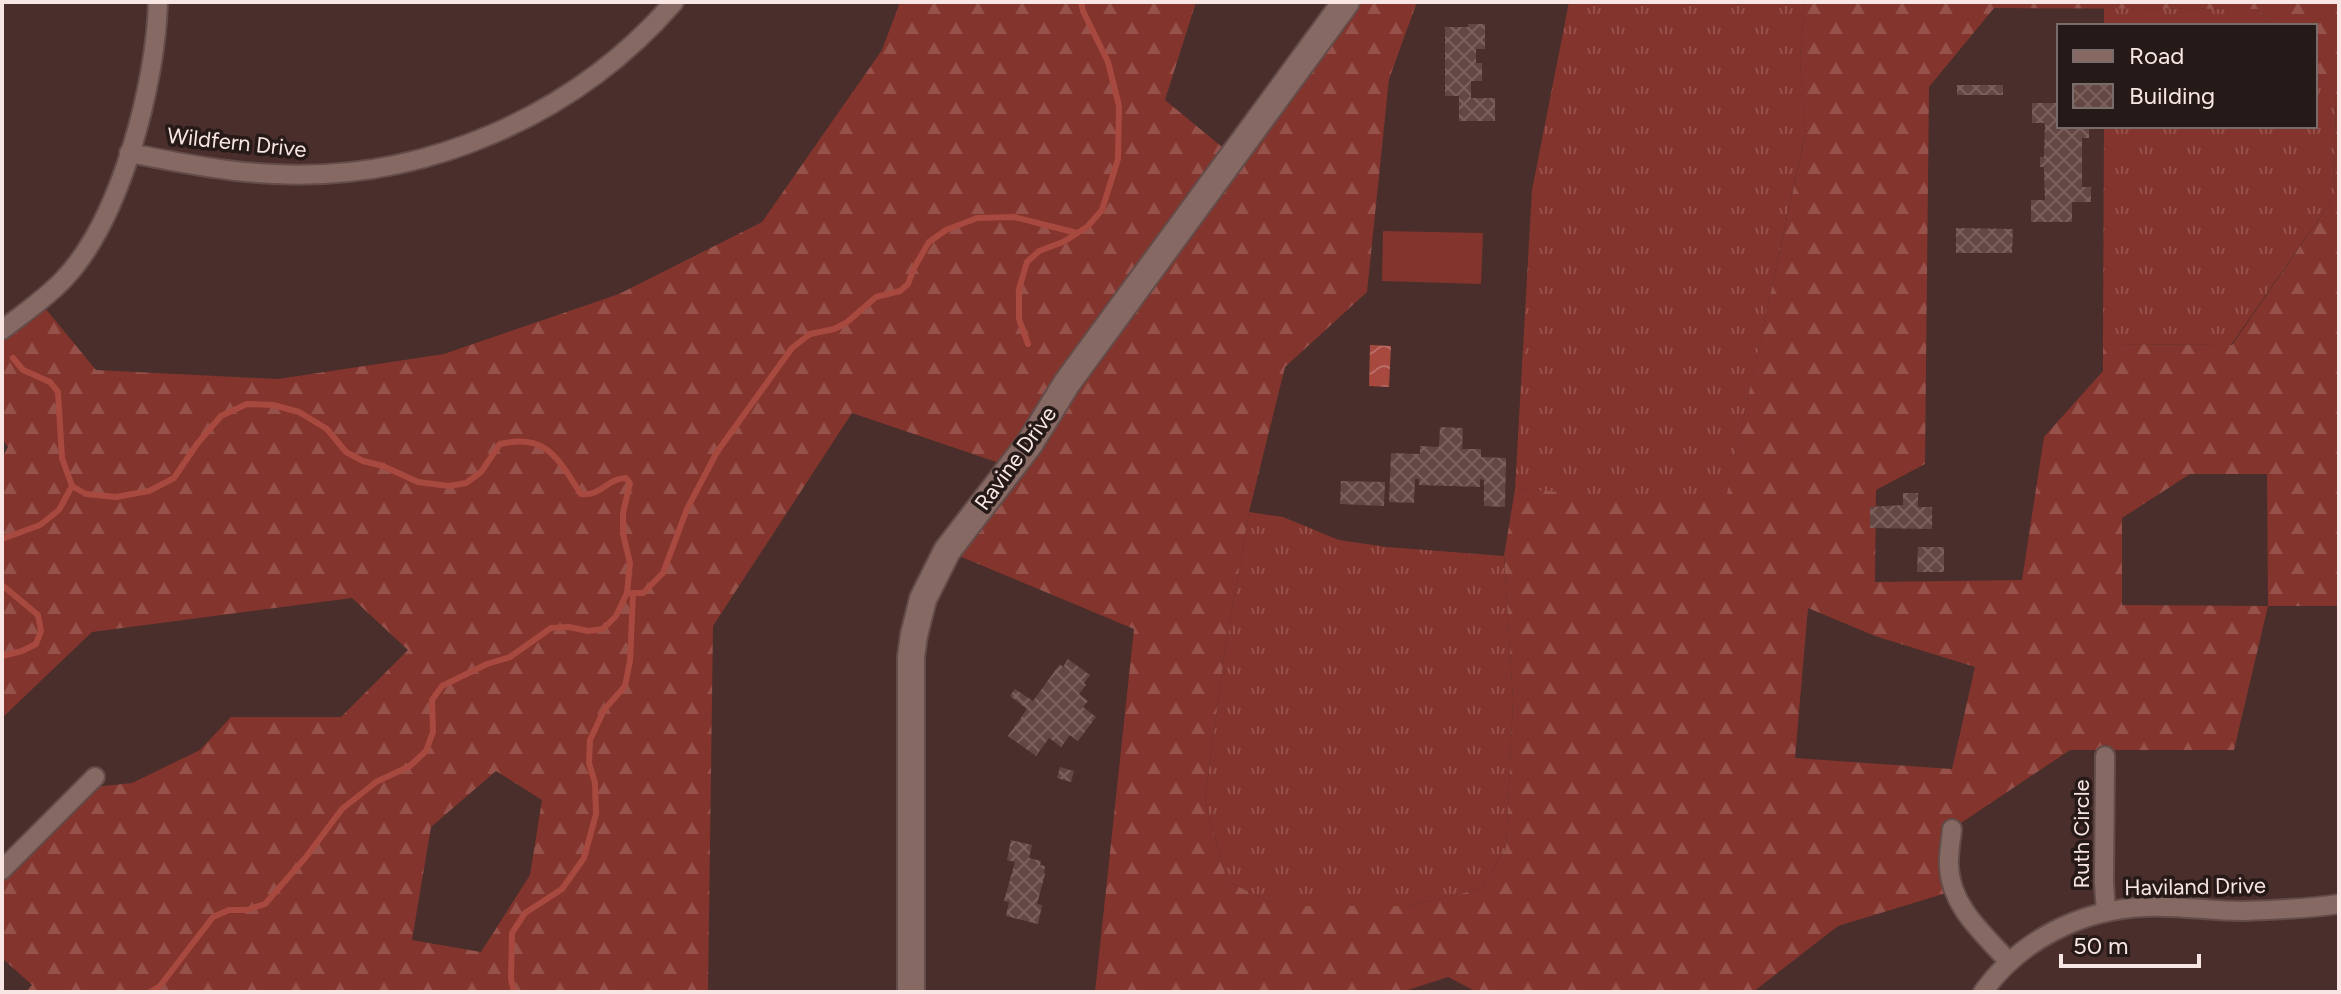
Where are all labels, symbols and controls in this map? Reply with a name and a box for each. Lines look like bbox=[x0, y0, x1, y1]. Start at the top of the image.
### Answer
legend bbox=[2057, 24, 2317, 128]
text: Road bbox=[2129, 41, 2184, 70]
text: Building bbox=[2129, 81, 2215, 110]
street label: Wildfern Drive bbox=[166, 122, 308, 163]
street label: Ravine Drive bbox=[969, 401, 1062, 516]
street label: Ruth Circle bbox=[2068, 779, 2095, 889]
street label: Haviland Drive bbox=[2124, 872, 2266, 901]
scale bar bbox=[2061, 918, 2199, 968]
text: 50 m bbox=[2073, 931, 2129, 960]

